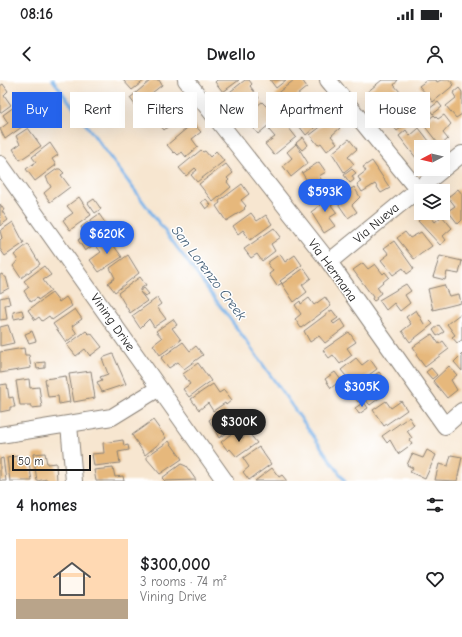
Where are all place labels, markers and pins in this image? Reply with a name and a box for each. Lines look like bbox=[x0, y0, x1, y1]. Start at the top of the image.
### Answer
pin: $593K bbox=[297, 179, 353, 213]
pin: $620K bbox=[79, 221, 135, 255]
pin: $305K bbox=[334, 374, 390, 408]
pin: $300K bbox=[211, 409, 267, 443]

